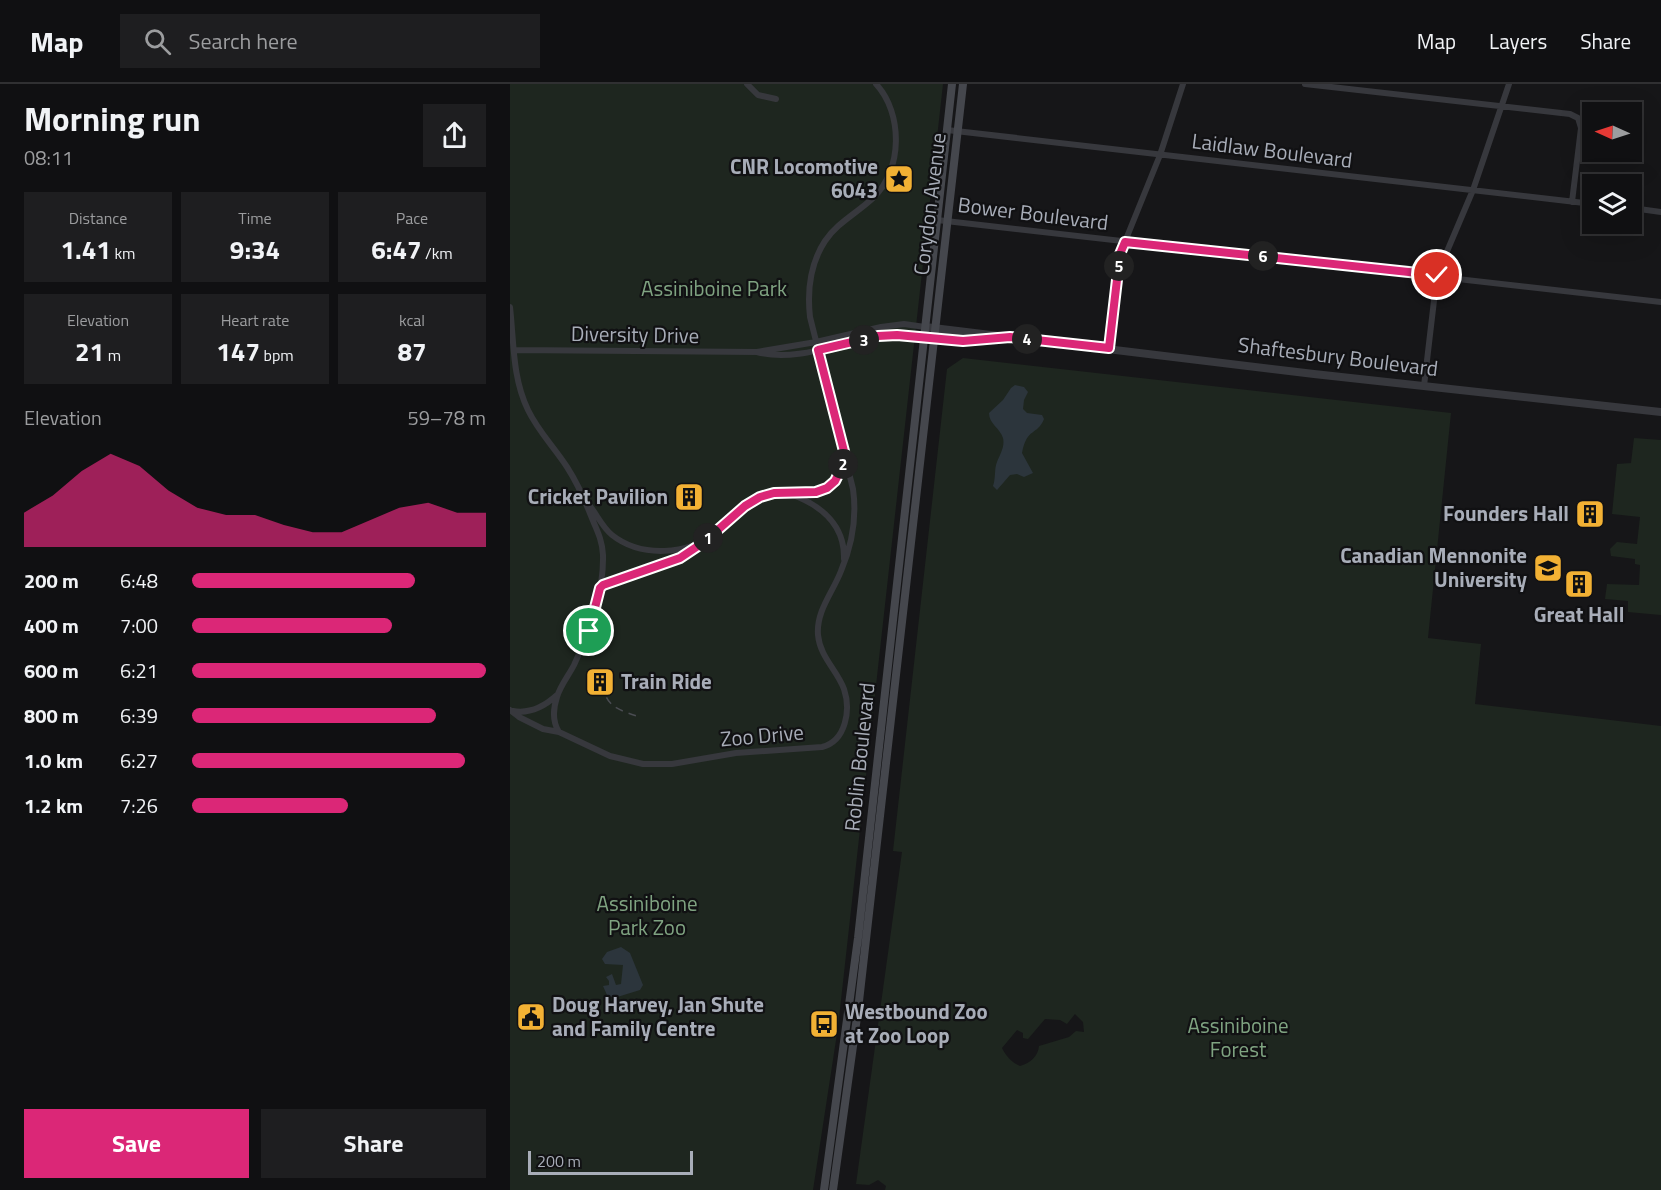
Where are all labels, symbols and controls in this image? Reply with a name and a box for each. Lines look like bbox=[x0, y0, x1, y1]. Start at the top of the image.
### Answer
search box bbox=[120, 14, 540, 68]
text: Map bbox=[30, 20, 84, 63]
text: Search here bbox=[189, 24, 298, 58]
icon: search bbox=[141, 25, 174, 58]
text: Map bbox=[1417, 25, 1456, 57]
text: Layers bbox=[1489, 25, 1547, 57]
text: Share bbox=[1580, 25, 1631, 57]
text: Morning run bbox=[24, 94, 201, 144]
north arrow bbox=[1582, 102, 1642, 162]
map controls bbox=[1582, 102, 1642, 234]
button: share bbox=[423, 104, 486, 167]
street label: Laidlaw Boulevard bbox=[1190, 124, 1354, 176]
street label: Corydon Avenue bbox=[904, 131, 954, 277]
text: 08:11 bbox=[24, 142, 73, 173]
place label: CNR Locomotive 6043 bbox=[730, 150, 878, 206]
place icon: CNR Locomotive 6043 bbox=[883, 163, 915, 195]
button: layers bbox=[1582, 174, 1642, 234]
street label: Bower Boulevard bbox=[956, 188, 1110, 238]
text: Distance bbox=[69, 206, 127, 230]
text: Time bbox=[238, 206, 272, 230]
text: Pace bbox=[396, 206, 428, 230]
text: 1.41 bbox=[61, 230, 111, 269]
text: 9:34 bbox=[230, 230, 280, 269]
text: 6:47 bbox=[371, 230, 422, 269]
text: km bbox=[111, 241, 135, 265]
text: /km bbox=[422, 241, 453, 265]
pin: 6 bbox=[1248, 241, 1278, 271]
text: 6 bbox=[1259, 244, 1267, 268]
pin bbox=[1411, 249, 1462, 300]
pin: 5 bbox=[1104, 251, 1134, 281]
text: 5 bbox=[1115, 254, 1123, 278]
icon: check bbox=[1420, 258, 1453, 291]
park label: Assiniboine Park bbox=[641, 272, 787, 304]
text: Elevation bbox=[67, 308, 129, 332]
text: Heart rate bbox=[221, 308, 289, 332]
text: kcal bbox=[399, 308, 425, 332]
street label: Diversity Drive bbox=[571, 317, 699, 351]
pin: 4 bbox=[1012, 324, 1042, 354]
pin: 3 bbox=[849, 325, 879, 355]
text: 4 bbox=[1023, 327, 1031, 351]
text: 3 bbox=[860, 328, 868, 352]
street label: Shaftesbury Boulevard bbox=[1236, 328, 1440, 384]
text: 21 bbox=[75, 332, 104, 371]
text: 147 bbox=[216, 332, 260, 371]
text: 87 bbox=[397, 332, 427, 371]
text: m bbox=[104, 343, 121, 367]
text: bpm bbox=[260, 343, 294, 367]
text: Elevation bbox=[24, 402, 102, 433]
text: 59–78 m bbox=[407, 402, 486, 433]
pin: 2 bbox=[828, 449, 858, 479]
text: 2 bbox=[839, 452, 847, 476]
place label: Cricket Pavilion bbox=[528, 480, 668, 512]
building icon: Cricket Pavilion bbox=[673, 481, 705, 513]
place label: Founders Hall bbox=[1443, 497, 1569, 529]
building icon: Founders Hall bbox=[1574, 498, 1606, 530]
pin: 1 bbox=[693, 523, 723, 553]
text: 1 bbox=[704, 526, 712, 550]
place label: Canadian Mennonite University bbox=[1340, 539, 1527, 595]
school or university icon: Canadian Mennonite University bbox=[1532, 552, 1564, 584]
text: 200 m bbox=[24, 565, 79, 596]
text: 6:48 bbox=[120, 565, 158, 596]
building icon: Great Hall bbox=[1563, 568, 1595, 600]
place label: Great Hall bbox=[1534, 598, 1624, 630]
pin bbox=[563, 605, 614, 656]
text: 400 m bbox=[24, 610, 79, 641]
text: 7:00 bbox=[120, 610, 158, 641]
icon: arrive bbox=[572, 614, 605, 647]
text: 600 m bbox=[24, 655, 79, 686]
text: 6:21 bbox=[120, 655, 158, 686]
place label: Train Ride bbox=[621, 665, 712, 697]
building icon: Train Ride bbox=[584, 666, 616, 698]
street label: Roblin Boulevard bbox=[835, 681, 883, 833]
text: 800 m bbox=[24, 700, 79, 731]
text: 6:39 bbox=[120, 700, 158, 731]
street label: Zoo Drive bbox=[719, 715, 805, 755]
text: 1.0 km bbox=[24, 745, 83, 776]
text: 6:27 bbox=[120, 745, 158, 776]
text: 1.2 km bbox=[24, 790, 83, 821]
text: 7:26 bbox=[120, 790, 158, 821]
park label: Assiniboine Park Zoo bbox=[596, 887, 698, 943]
place label: Doug Harvey, Jan Shute and Family Centre bbox=[552, 988, 764, 1044]
place label: Westbound Zoo at Zoo Loop bbox=[845, 995, 988, 1051]
public building icon: Doug Harvey, Jan Shute and Family Centre bbox=[515, 1001, 547, 1033]
bus stop icon: Westbound Zoo at Zoo Loop bbox=[808, 1008, 840, 1040]
park label: Assiniboine Forest bbox=[1187, 1009, 1289, 1065]
button: Save bbox=[24, 1109, 249, 1178]
button: Share bbox=[261, 1109, 486, 1178]
scale bar bbox=[528, 1148, 693, 1176]
text: 200 m bbox=[537, 1149, 581, 1173]

